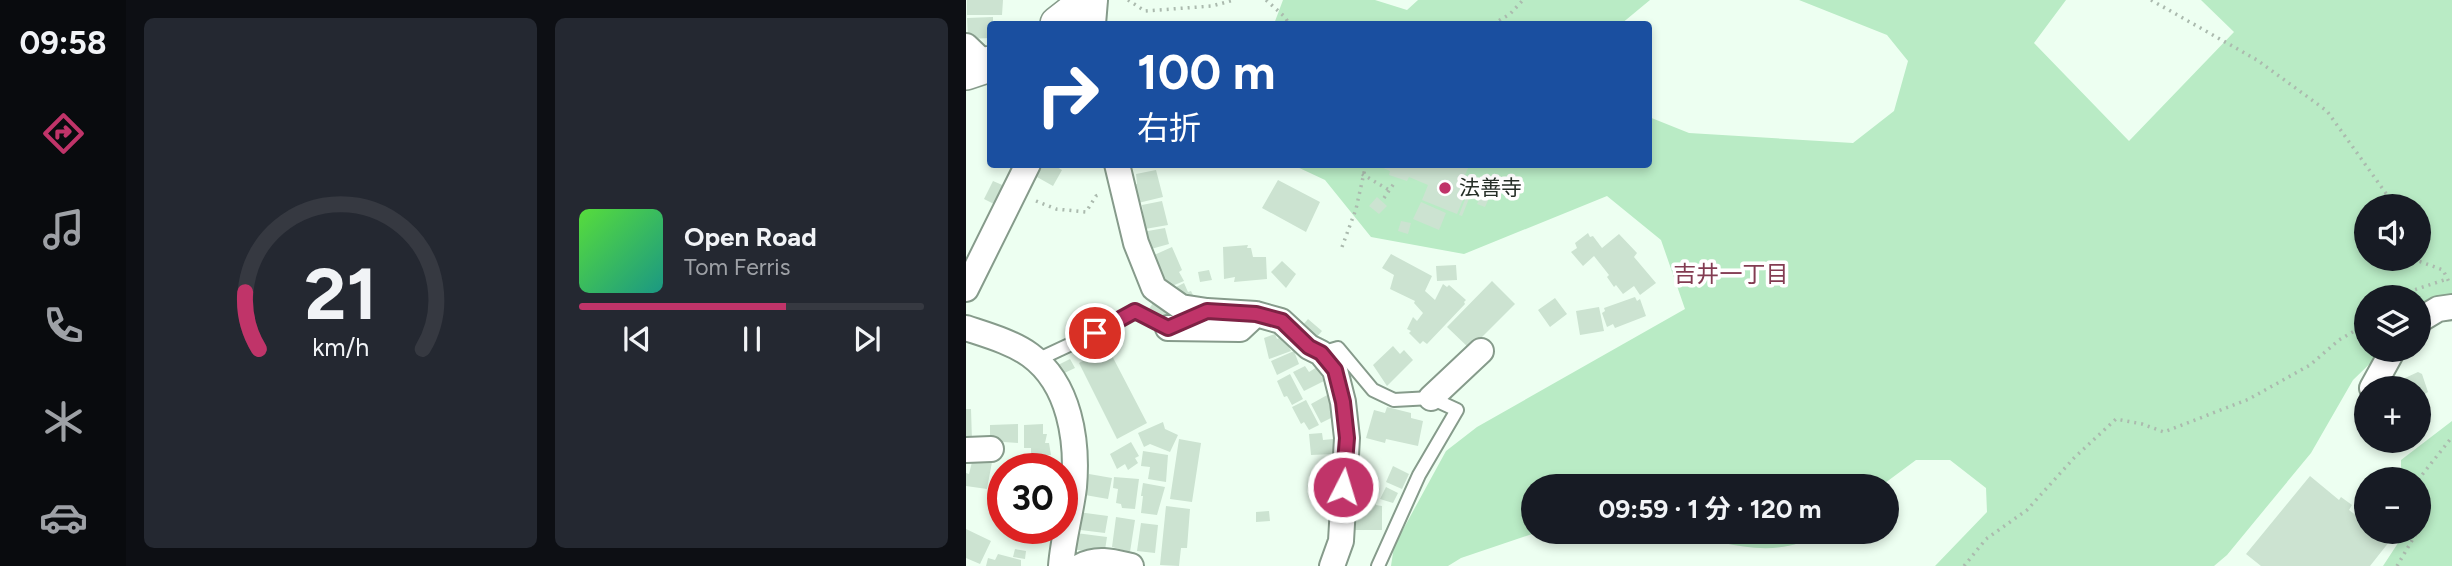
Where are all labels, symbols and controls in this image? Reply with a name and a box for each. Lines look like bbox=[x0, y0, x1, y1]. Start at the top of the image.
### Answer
text: 09:58 bbox=[19, 24, 107, 62]
text: 100 m bbox=[1137, 42, 1276, 101]
icon: right bbox=[1022, 49, 1113, 140]
icon: directions bbox=[39, 109, 88, 158]
text: 右折 bbox=[1137, 109, 1201, 147]
place label: 法善寺 bbox=[1459, 175, 1522, 200]
marker: 法善寺 bbox=[1437, 180, 1453, 196]
map controls bbox=[2354, 194, 2431, 544]
button: sound bbox=[2354, 194, 2431, 271]
icon: music bbox=[39, 205, 88, 254]
text: Open Road bbox=[684, 221, 817, 253]
text: 21 bbox=[304, 250, 377, 337]
text: Tom Ferris bbox=[684, 253, 790, 281]
district label: 吉井一丁目 bbox=[1674, 260, 1789, 288]
button: layers bbox=[2354, 285, 2431, 362]
icon: phone bbox=[39, 301, 88, 350]
pin bbox=[1065, 303, 1125, 363]
icon: arrive bbox=[1076, 314, 1114, 352]
icon: previous bbox=[618, 320, 656, 358]
icon: pause bbox=[733, 320, 771, 358]
icon: next bbox=[848, 320, 886, 358]
text: km/h bbox=[312, 332, 369, 362]
button: + bbox=[2354, 376, 2431, 453]
icon: climate bbox=[39, 397, 88, 446]
position arrow bbox=[1306, 450, 1380, 524]
speed limit sign: 30 bbox=[987, 453, 1078, 544]
button: − bbox=[2354, 467, 2431, 544]
icon: car bbox=[39, 493, 88, 542]
text: 09:59 · 1 分 · 120 m bbox=[1598, 493, 1822, 525]

